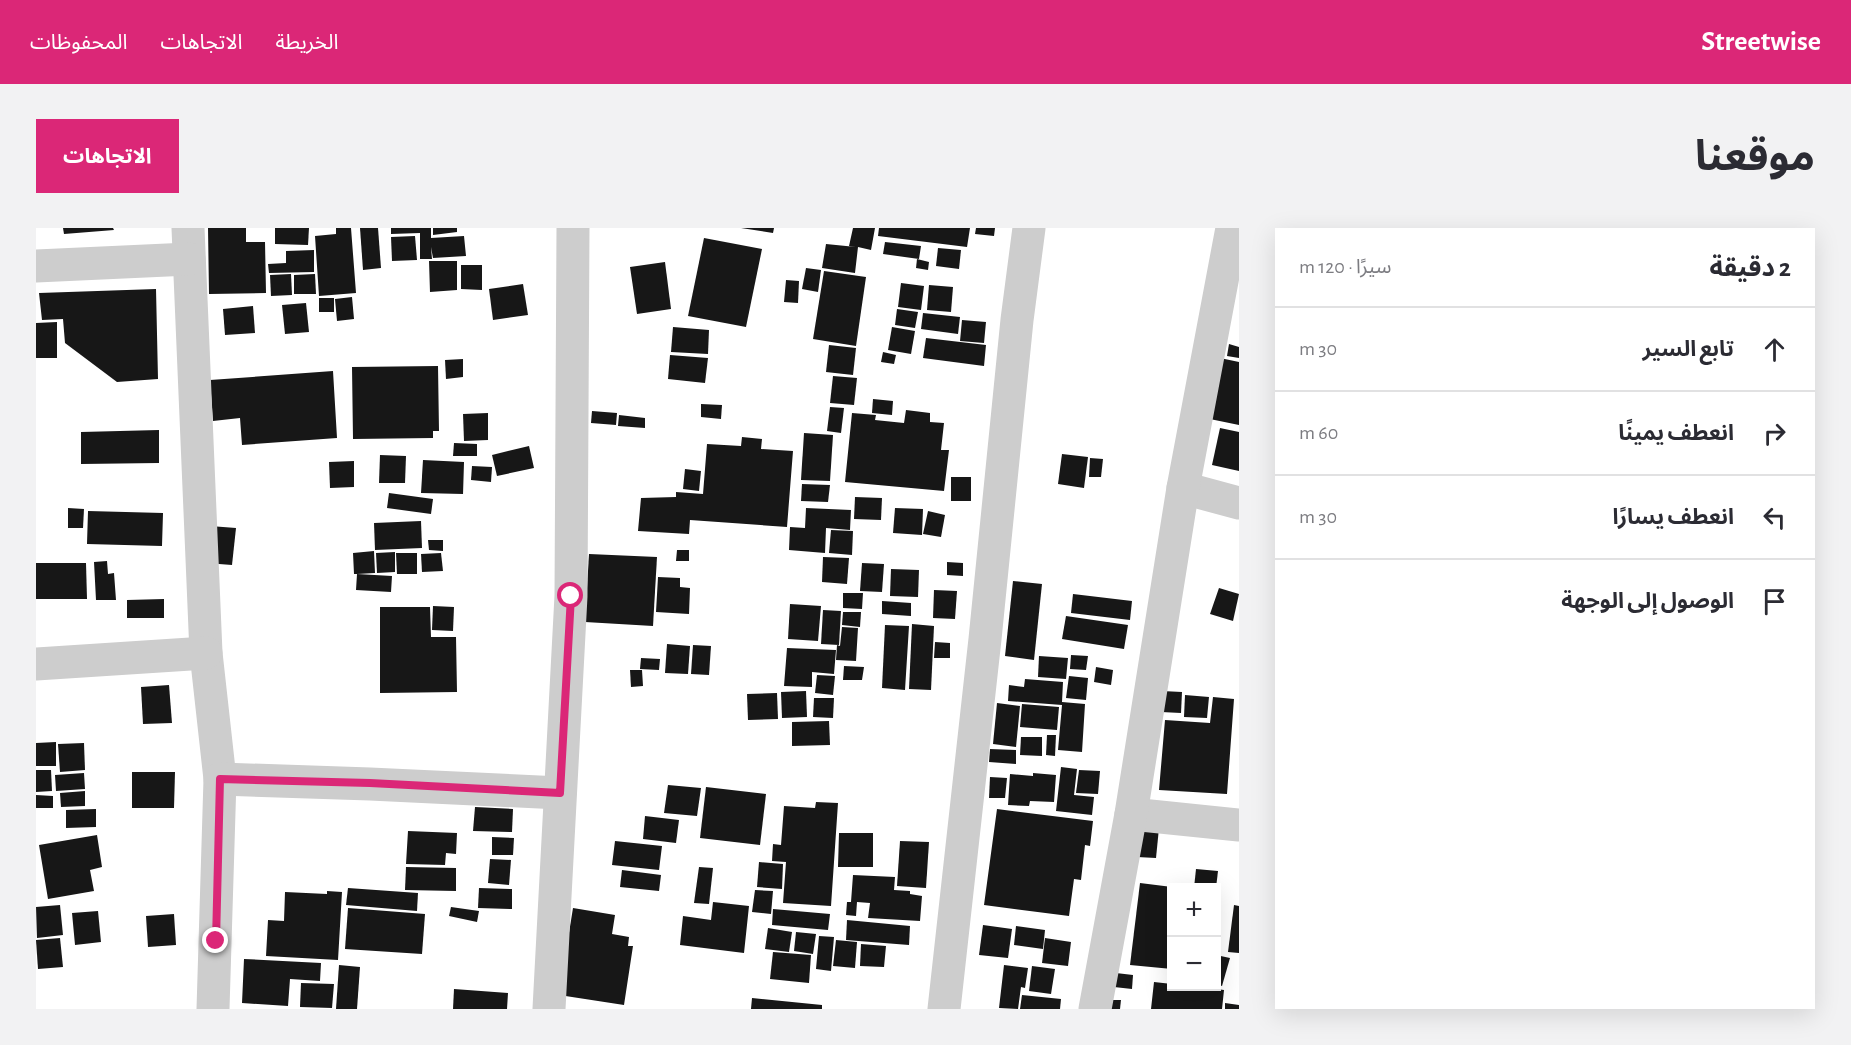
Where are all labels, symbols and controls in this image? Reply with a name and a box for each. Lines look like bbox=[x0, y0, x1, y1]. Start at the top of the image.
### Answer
text: Streetwise bbox=[1701, 28, 1821, 56]
text: المحفوظات bbox=[30, 32, 127, 53]
text: الاتجاهات bbox=[160, 32, 242, 53]
text: الخريطة bbox=[275, 32, 338, 53]
button: الاتجاهات bbox=[36, 119, 179, 193]
text: موقعنا bbox=[1695, 136, 1815, 178]
text: 2 دقيقة bbox=[1709, 255, 1791, 281]
text: سيرًا · 120 m bbox=[1299, 257, 1391, 277]
icon: ahead bbox=[1758, 333, 1791, 366]
text: تابع السير bbox=[1642, 338, 1734, 360]
text: 30 m bbox=[1299, 339, 1337, 359]
icon: right bbox=[1758, 417, 1791, 450]
text: انعطف يمينًا bbox=[1618, 422, 1734, 444]
text: 60 m bbox=[1299, 423, 1338, 443]
icon: left bbox=[1758, 501, 1791, 534]
text: انعطف يسارًا bbox=[1612, 506, 1734, 528]
text: 30 m bbox=[1299, 507, 1337, 527]
route start bbox=[557, 582, 583, 608]
icon: arrive bbox=[1758, 585, 1791, 618]
text: الوصول إلى الوجهة bbox=[1561, 590, 1734, 612]
map controls bbox=[1167, 883, 1221, 991]
button: + bbox=[1167, 883, 1221, 937]
route end bbox=[202, 927, 228, 953]
button: − bbox=[1167, 937, 1221, 991]

